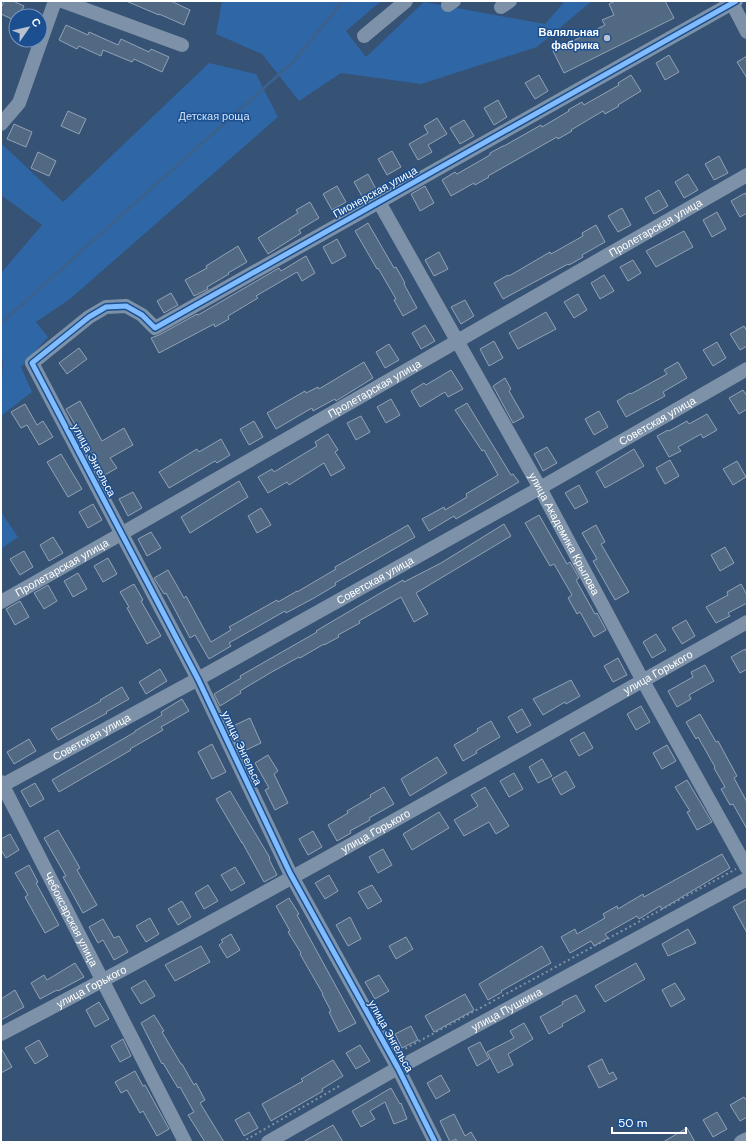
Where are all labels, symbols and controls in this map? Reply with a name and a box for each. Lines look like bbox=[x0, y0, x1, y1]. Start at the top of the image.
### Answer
north arrow bbox=[8, 8, 48, 48]
text: С bbox=[28, 15, 44, 30]
place label: Валяльная фабрика bbox=[539, 25, 600, 52]
marker: Валяльная фабрика bbox=[602, 33, 612, 43]
park label: Детская роща bbox=[178, 109, 250, 123]
street label: Пионерская улица bbox=[330, 163, 420, 221]
street label: Пролетарская улица bbox=[606, 195, 705, 260]
street label: Пролетарская улица bbox=[325, 356, 424, 421]
street label: Советская улица bbox=[616, 393, 699, 448]
street label: улица Энгельса bbox=[69, 421, 119, 500]
street label: улица Академика Крылова bbox=[526, 470, 603, 598]
street label: Пролетарская улица bbox=[13, 535, 112, 600]
street label: Советская улица bbox=[334, 553, 417, 607]
street label: улица Горького bbox=[621, 647, 695, 697]
street label: улица Энгельса bbox=[219, 709, 266, 788]
street label: Советская улица bbox=[50, 710, 134, 764]
street label: улица Горького bbox=[338, 806, 413, 856]
street label: Чебоксарская улица bbox=[41, 869, 101, 970]
street label: улица Горького bbox=[54, 962, 129, 1011]
street label: улица Пушкина bbox=[469, 984, 545, 1034]
street label: улица Энгельса bbox=[365, 997, 417, 1075]
scale bar bbox=[612, 1109, 686, 1135]
text: 50 m bbox=[618, 1115, 647, 1131]

